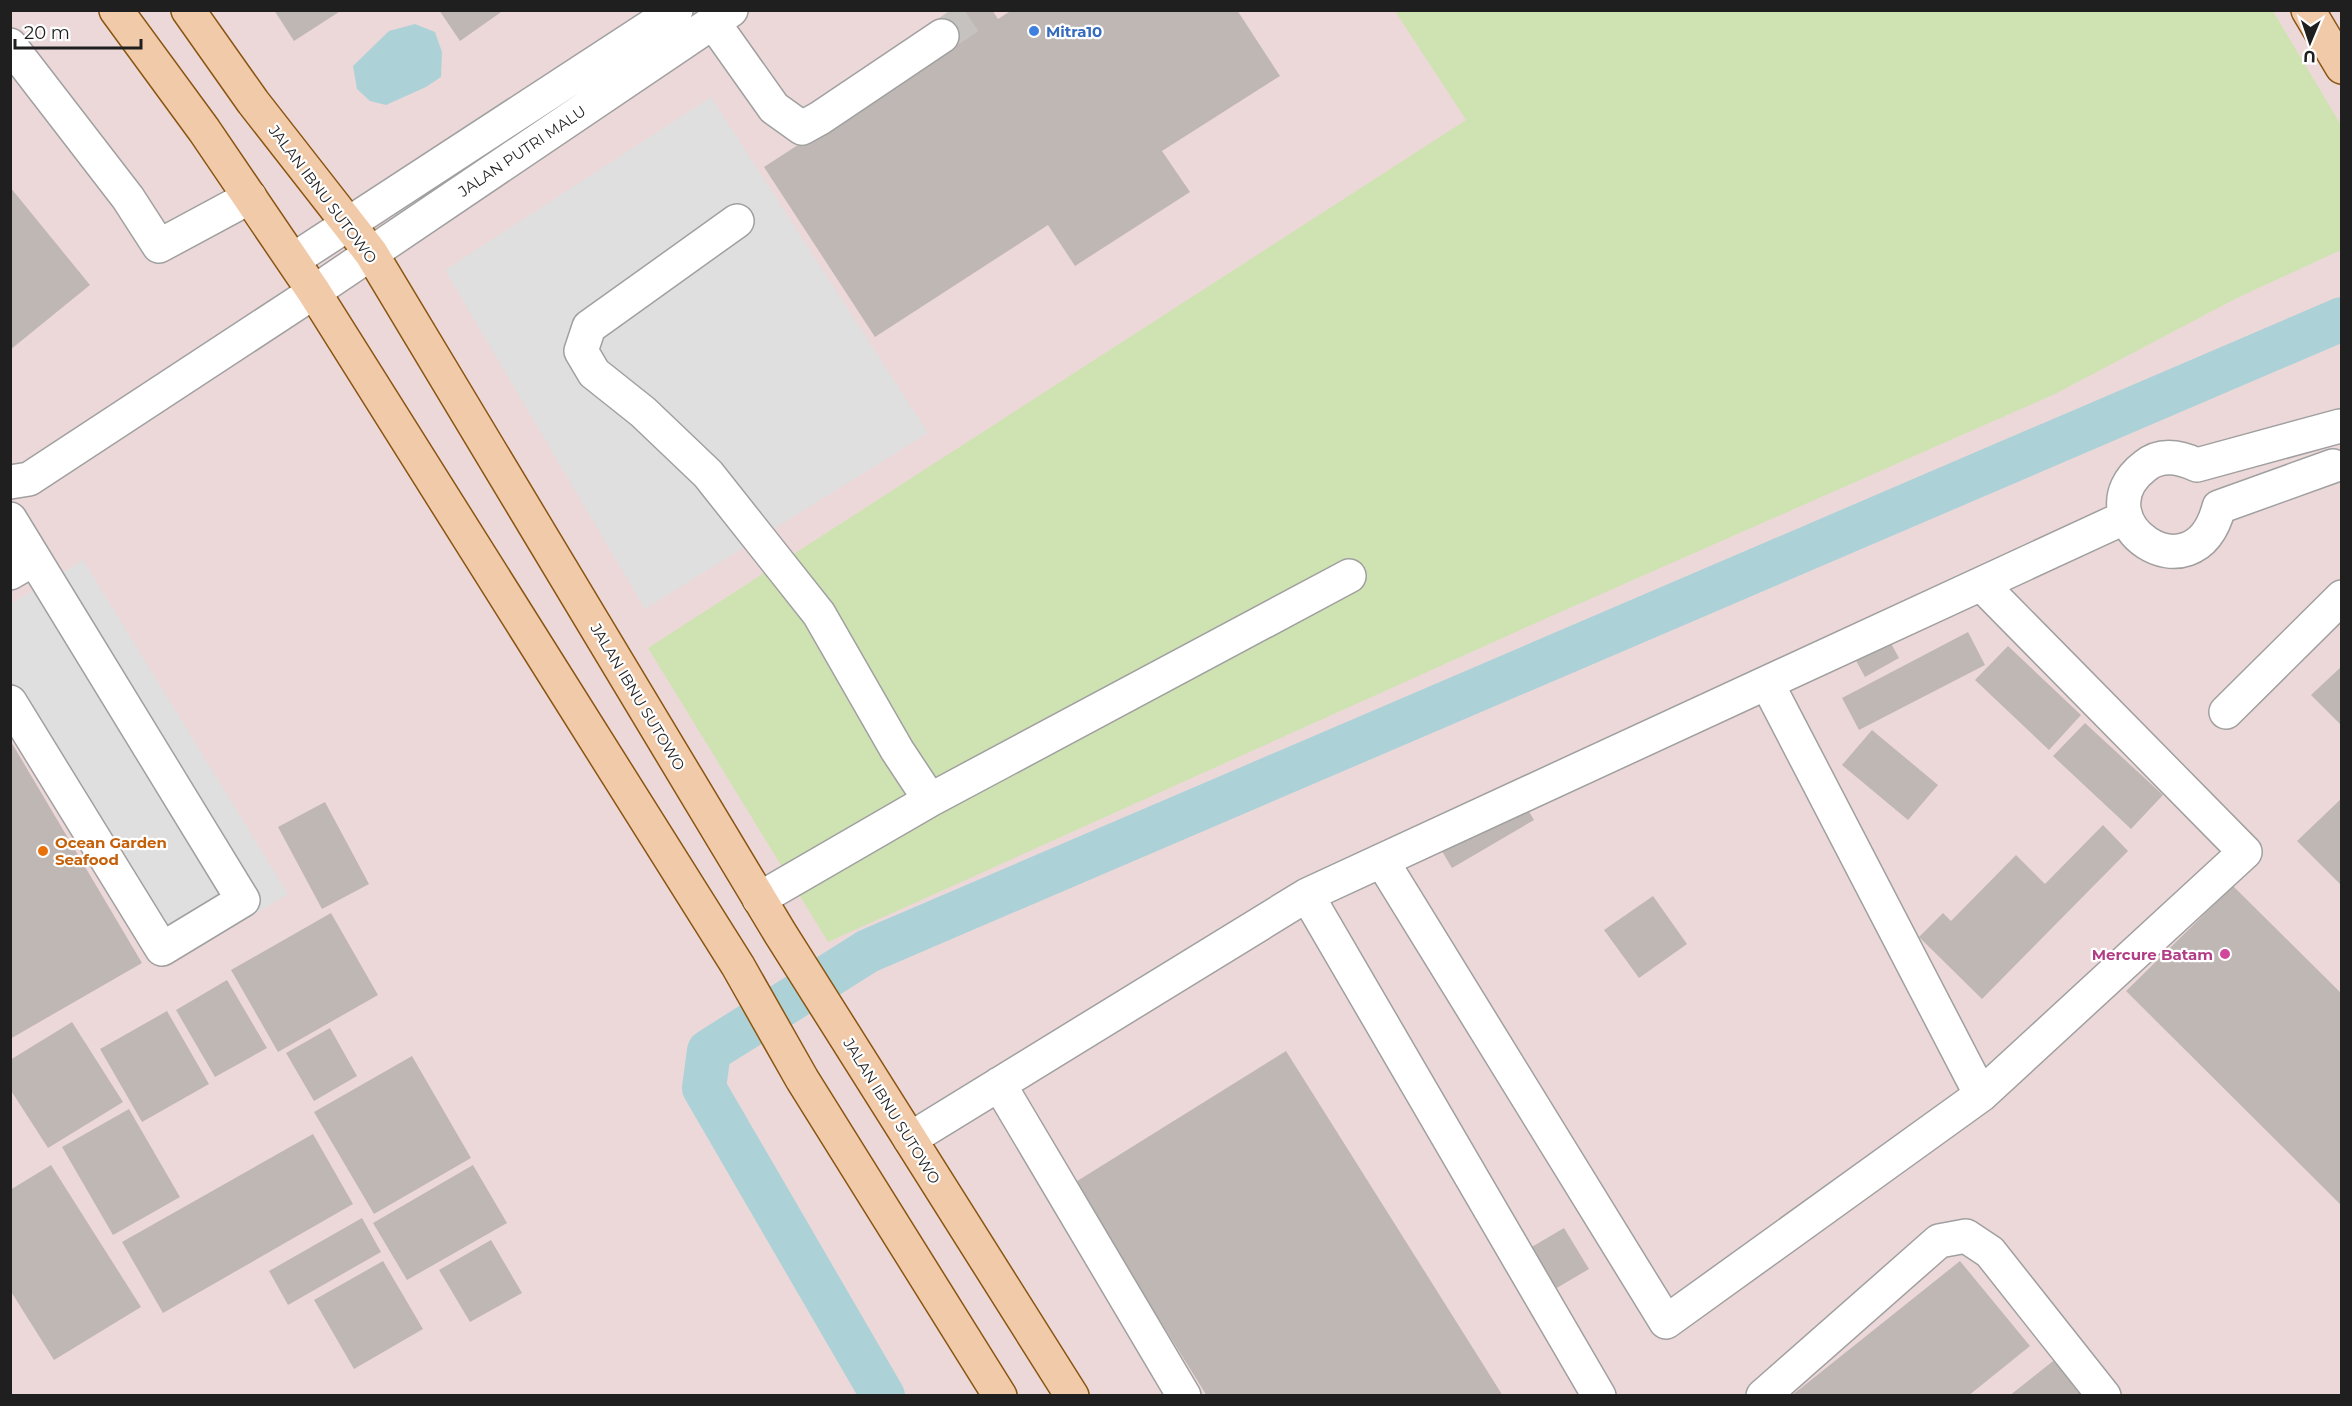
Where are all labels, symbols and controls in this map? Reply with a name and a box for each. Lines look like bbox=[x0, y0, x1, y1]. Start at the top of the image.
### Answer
scale bar bbox=[15, 12, 141, 50]
north arrow bbox=[2280, 12, 2340, 72]
text: 20 m bbox=[24, 22, 70, 44]
place label: Mitra10 bbox=[1046, 22, 1102, 41]
marker: Mitra10 bbox=[1027, 24, 1041, 38]
text: U bbox=[2303, 47, 2316, 66]
street label: JALAN PUTRI MALU bbox=[454, 101, 589, 201]
street label: JALAN IBNU SUTOWO bbox=[264, 120, 381, 267]
street label: JALAN IBNU SUTOWO bbox=[586, 619, 689, 774]
place label: Ocean Garden Seafood bbox=[55, 833, 167, 869]
marker: Ocean Garden Seafood bbox=[36, 844, 50, 858]
place label: Mercure Batam bbox=[2092, 945, 2213, 964]
marker: Mercure Batam bbox=[2218, 947, 2232, 961]
street label: JALAN IBNU SUTOWO bbox=[839, 1034, 945, 1187]

